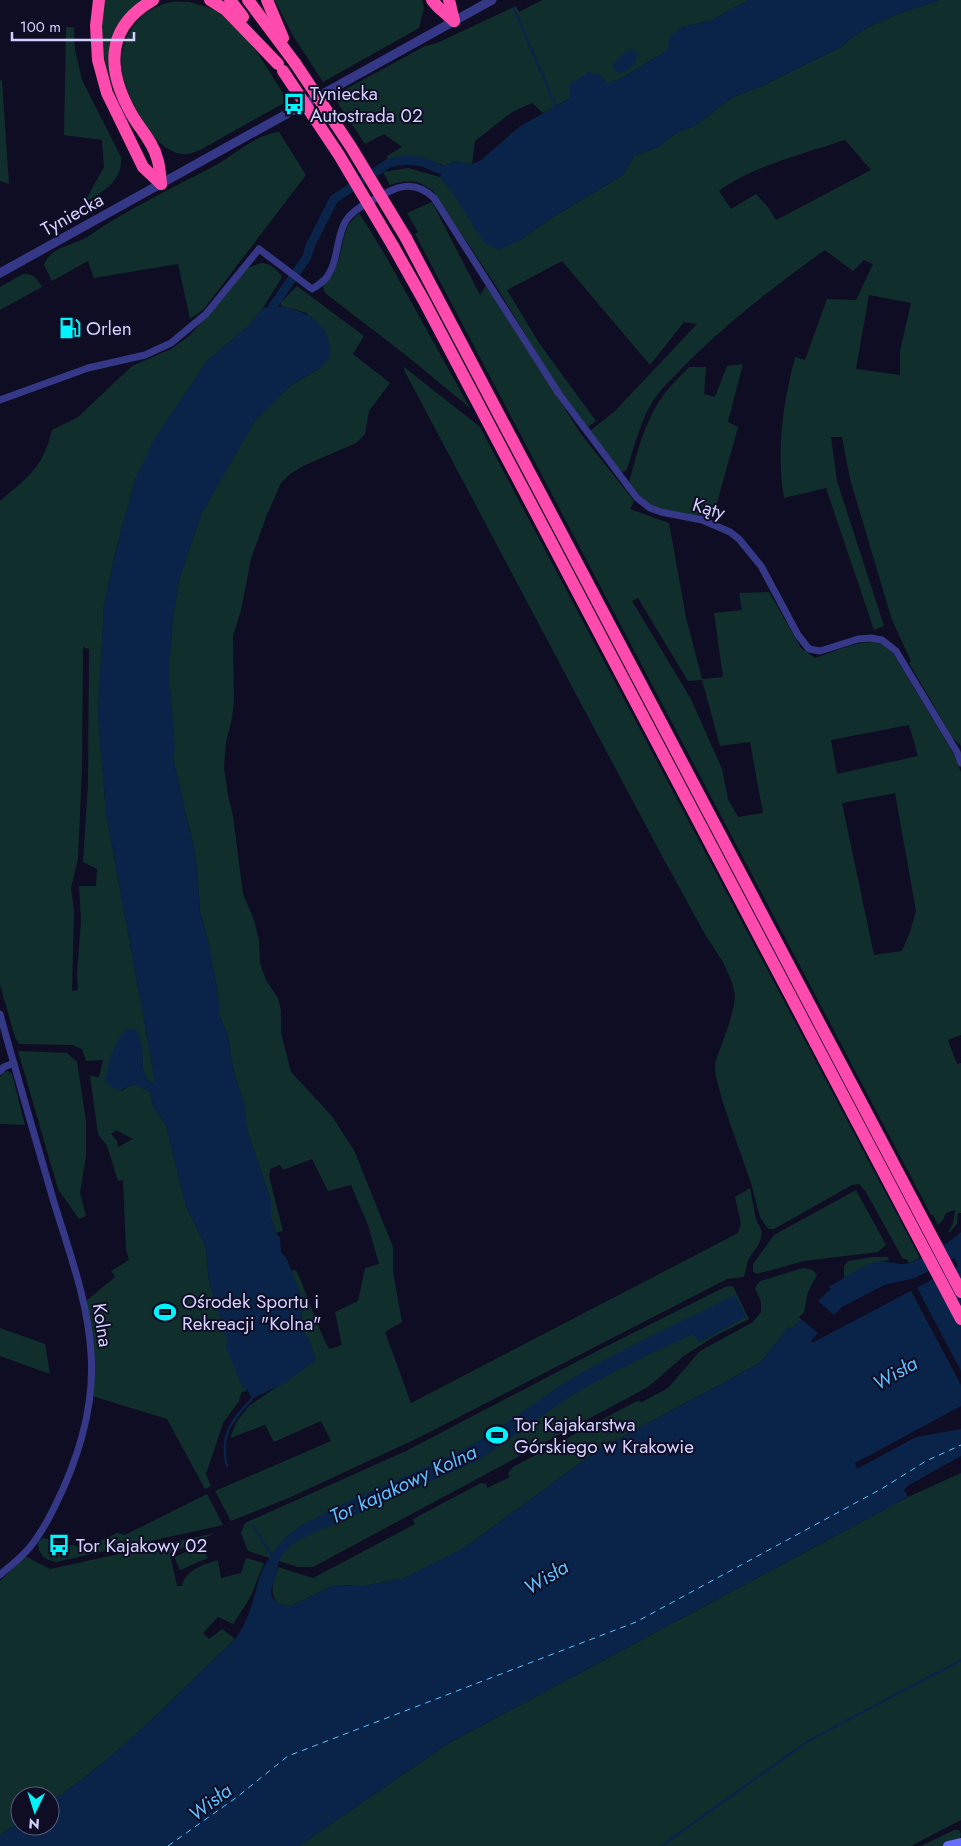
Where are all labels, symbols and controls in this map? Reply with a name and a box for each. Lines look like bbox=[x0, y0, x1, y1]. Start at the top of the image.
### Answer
scale bar bbox=[12, 10, 135, 42]
text: 100 m bbox=[20, 16, 61, 38]
place label: Tyniecka Autostrada 02 bbox=[310, 80, 423, 129]
bus stop icon: Tyniecka Autostrada 02 bbox=[281, 91, 307, 117]
street label: Tyniecka bbox=[36, 186, 108, 243]
fuel station icon: Orlen bbox=[57, 315, 83, 341]
place label: Orlen bbox=[86, 315, 132, 342]
street label: Kąty bbox=[689, 491, 729, 526]
place label: Ośrodek Sportu i Rekreacji "Kolna" bbox=[182, 1288, 322, 1337]
sports icon: Ośrodek Sportu i Rekreacji "Kolna" bbox=[152, 1299, 178, 1325]
street label: Kolna bbox=[86, 1301, 119, 1349]
water label: Wisła bbox=[867, 1349, 923, 1398]
place label: Tor Kajakarstwa Górskiego w Krakowie bbox=[514, 1411, 694, 1460]
sports icon: Tor Kajakarstwa Górskiego w Krakowie bbox=[484, 1422, 510, 1448]
water label: Tor kajakowy Kolna bbox=[325, 1438, 482, 1531]
bus stop icon: Tor Kajakowy 02 bbox=[46, 1532, 72, 1558]
place label: Tor Kajakowy 02 bbox=[76, 1532, 207, 1559]
water label: Wisła bbox=[518, 1553, 574, 1602]
water label: Wisła bbox=[183, 1776, 238, 1828]
north arrow bbox=[10, 1786, 60, 1836]
text: N bbox=[28, 1814, 40, 1834]

